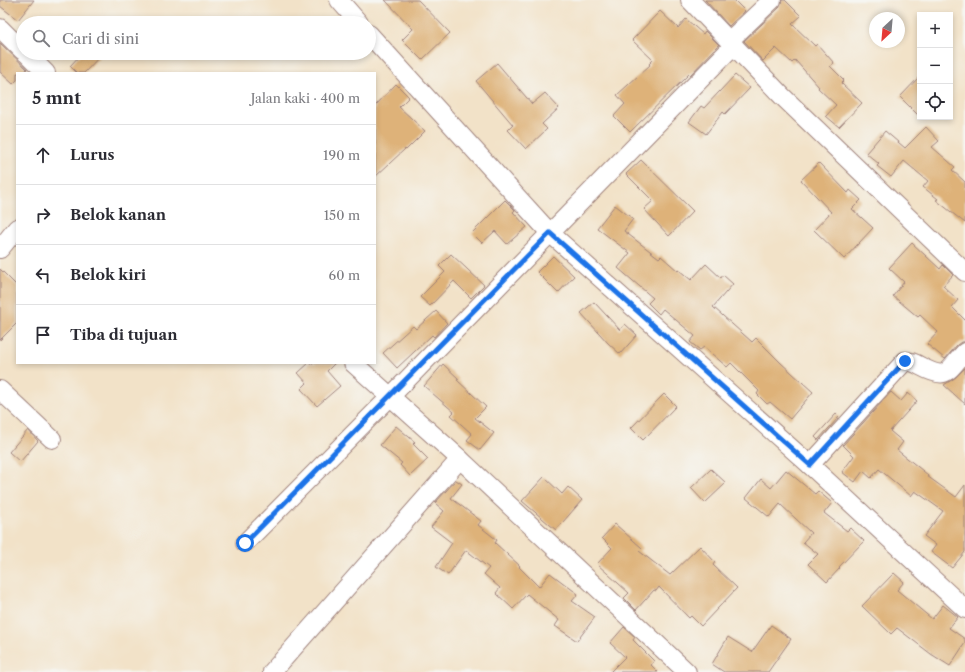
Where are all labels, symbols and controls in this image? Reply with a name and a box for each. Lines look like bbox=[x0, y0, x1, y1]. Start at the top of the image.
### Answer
north arrow bbox=[869, 12, 905, 48]
map controls bbox=[917, 12, 953, 120]
button: + bbox=[917, 12, 953, 48]
search box bbox=[16, 16, 376, 60]
icon: search bbox=[30, 27, 52, 49]
text: Cari di sini bbox=[62, 29, 139, 48]
button: − bbox=[917, 48, 953, 84]
button: locate bbox=[917, 84, 953, 120]
text: 5 mnt bbox=[32, 88, 81, 108]
text: Jalan kaki · 400 m bbox=[251, 90, 360, 106]
icon: ahead bbox=[32, 144, 54, 166]
text: Lurus bbox=[70, 145, 115, 164]
text: 190 m bbox=[323, 147, 360, 163]
icon: right bbox=[32, 204, 54, 226]
text: Belok kanan bbox=[70, 205, 166, 224]
text: 150 m bbox=[324, 207, 360, 223]
icon: left bbox=[32, 264, 54, 286]
text: Belok kiri bbox=[70, 265, 146, 284]
text: 60 m bbox=[329, 267, 360, 283]
icon: arrive bbox=[32, 324, 54, 346]
text: Tiba di tujuan bbox=[70, 325, 178, 344]
route end bbox=[896, 352, 914, 370]
route start bbox=[236, 534, 254, 552]

